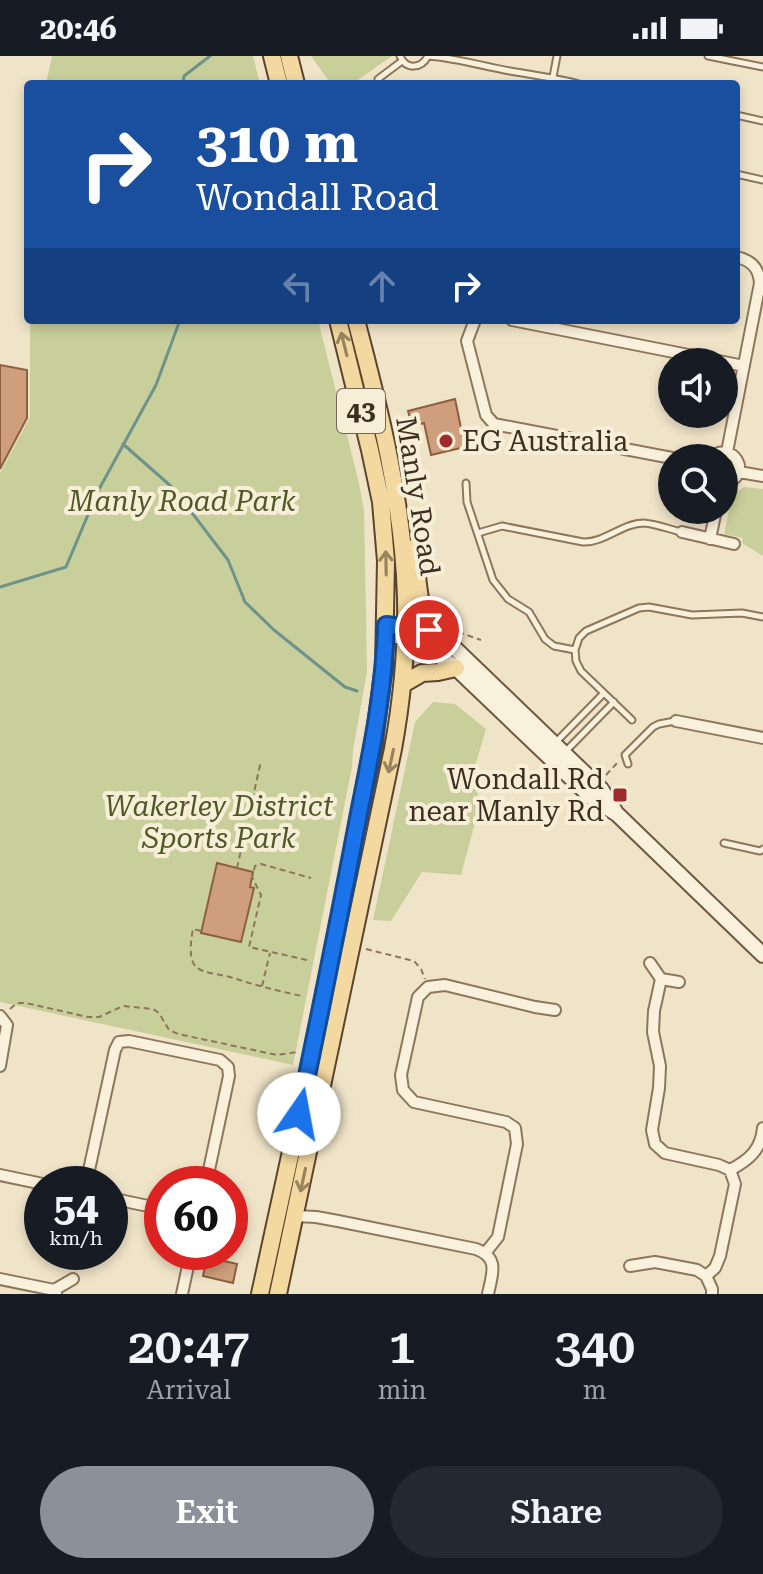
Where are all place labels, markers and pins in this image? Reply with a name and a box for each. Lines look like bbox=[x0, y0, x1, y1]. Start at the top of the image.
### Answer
place label: EG Australia bbox=[462, 425, 628, 458]
marker: EG Australia bbox=[437, 432, 455, 450]
pin bbox=[395, 596, 463, 664]
place label: Wondall Rd near Manly Rd bbox=[408, 763, 604, 828]
marker: Wondall Rd near Manly Rd bbox=[611, 786, 629, 804]

